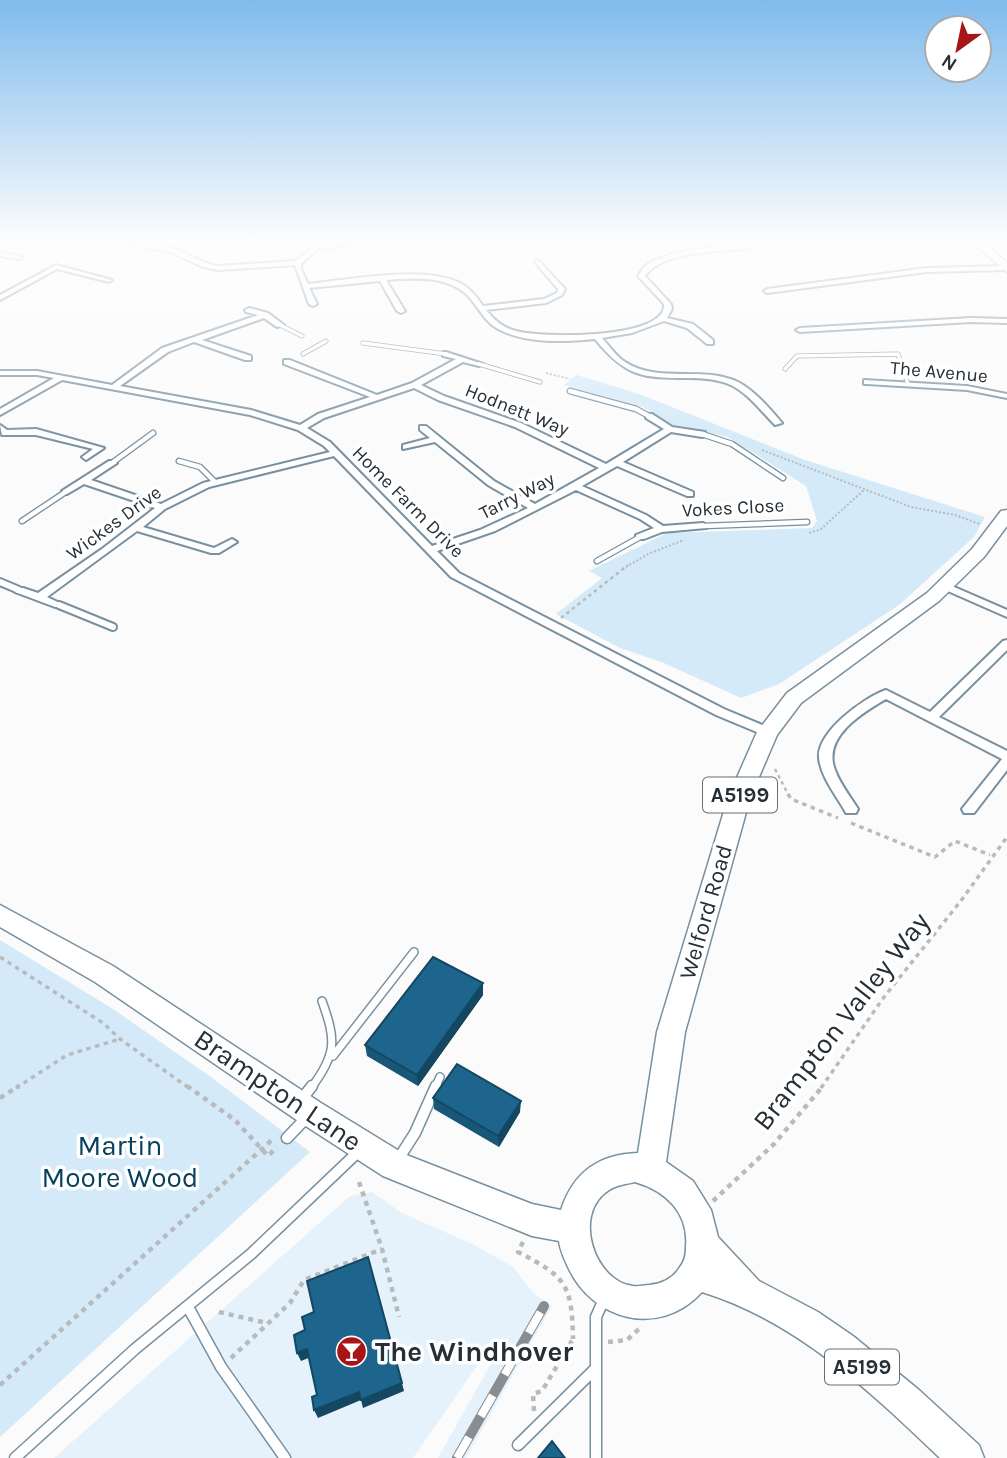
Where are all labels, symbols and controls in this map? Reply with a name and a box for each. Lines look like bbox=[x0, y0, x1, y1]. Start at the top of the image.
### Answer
north arrow bbox=[923, 14, 993, 84]
text: N bbox=[938, 49, 961, 75]
street label: The Avenue bbox=[889, 357, 989, 387]
street label: Hodnett Way bbox=[462, 379, 572, 441]
street label: Home Farm Drive bbox=[348, 442, 468, 562]
street label: Tarry Way bbox=[476, 468, 558, 524]
street label: Wickes Drive bbox=[62, 481, 166, 565]
street label: Vokes Close bbox=[681, 494, 785, 522]
road number: A5199 bbox=[703, 778, 777, 812]
street label: Welford Road bbox=[674, 842, 738, 982]
street label: Brampton Valley Way bbox=[746, 905, 936, 1137]
street label: Brampton Lane bbox=[188, 1022, 368, 1158]
park label: Martin Moore Wood bbox=[42, 1129, 198, 1194]
bar icon: The Windhover bbox=[335, 1334, 369, 1368]
place label: The Windhover bbox=[375, 1335, 573, 1368]
road number: A5199 bbox=[825, 1350, 899, 1384]

